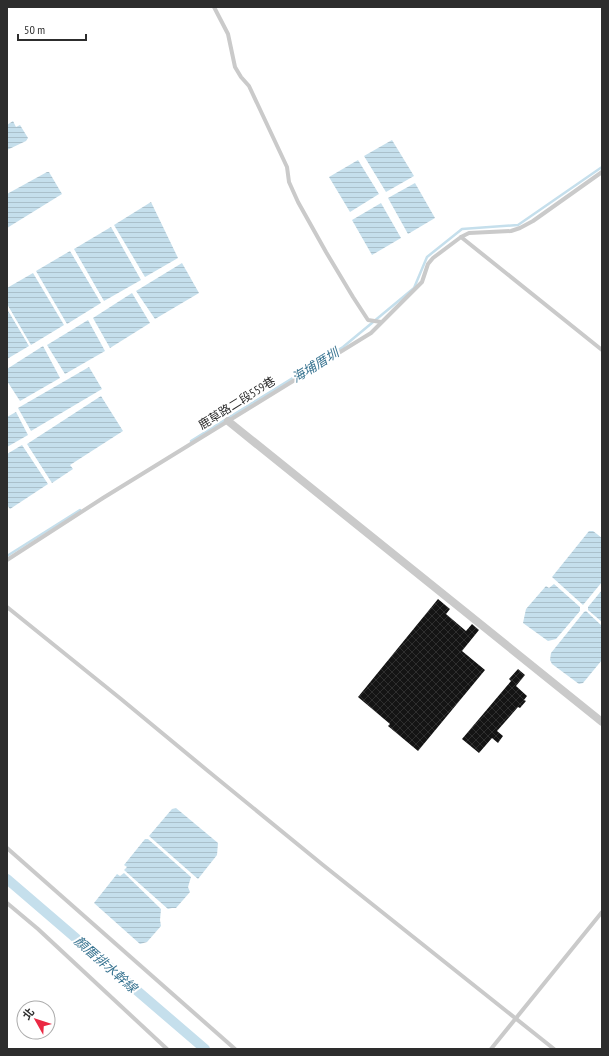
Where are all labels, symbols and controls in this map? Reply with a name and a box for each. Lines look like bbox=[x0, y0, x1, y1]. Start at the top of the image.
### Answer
scale bar bbox=[18, 16, 86, 42]
text: 50 m bbox=[24, 22, 45, 37]
water label: 海埔厝圳 bbox=[289, 343, 344, 386]
street label: 鹿草路二段559巷 bbox=[195, 373, 278, 432]
water label: 顏厝排水幹線 bbox=[71, 932, 142, 998]
north arrow bbox=[16, 1000, 56, 1040]
text: 北 bbox=[19, 1005, 37, 1022]

